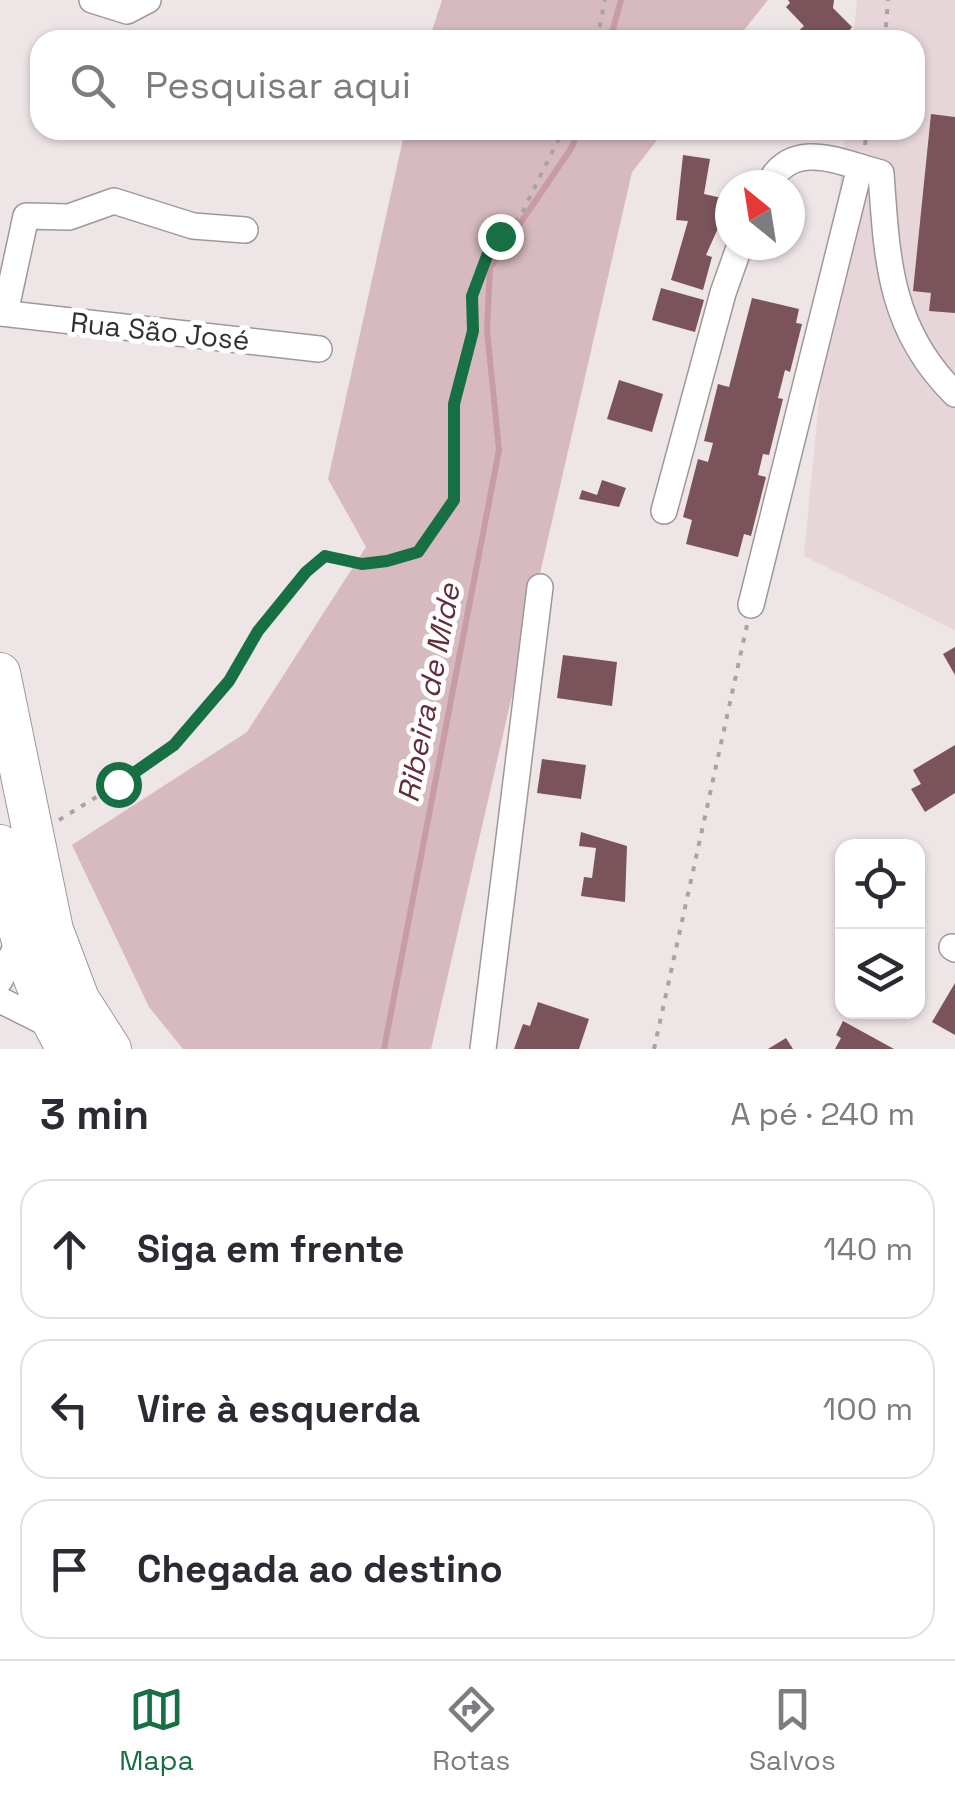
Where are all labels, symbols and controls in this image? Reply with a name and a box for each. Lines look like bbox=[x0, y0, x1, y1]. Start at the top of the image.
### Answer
search box bbox=[30, 30, 925, 140]
icon: search bbox=[65, 58, 120, 113]
text: Pesquisar aqui bbox=[145, 61, 411, 109]
north arrow bbox=[715, 170, 805, 260]
route end bbox=[478, 214, 524, 260]
street label: Rua São José bbox=[69, 304, 251, 358]
water label: Ribeira de Mide bbox=[388, 579, 469, 805]
route start bbox=[96, 762, 142, 808]
map controls bbox=[835, 839, 925, 1019]
button: locate bbox=[835, 839, 925, 929]
button: layers bbox=[835, 929, 925, 1019]
text: 3 min bbox=[40, 1088, 149, 1141]
text: A pé · 240 m bbox=[730, 1094, 915, 1134]
icon: ahead bbox=[42, 1222, 97, 1277]
text: Siga em frente bbox=[137, 1225, 404, 1273]
text: 140 m bbox=[823, 1229, 913, 1269]
icon: left bbox=[42, 1382, 97, 1437]
text: Vire à esquerda bbox=[137, 1385, 420, 1433]
text: 100 m bbox=[823, 1389, 913, 1429]
icon: arrive bbox=[42, 1542, 97, 1597]
text: Chegada ao destino bbox=[137, 1545, 503, 1593]
tab: Mapa bbox=[119, 1682, 194, 1778]
tab: Rotas bbox=[432, 1682, 510, 1778]
tab: Salvos bbox=[749, 1682, 836, 1778]

